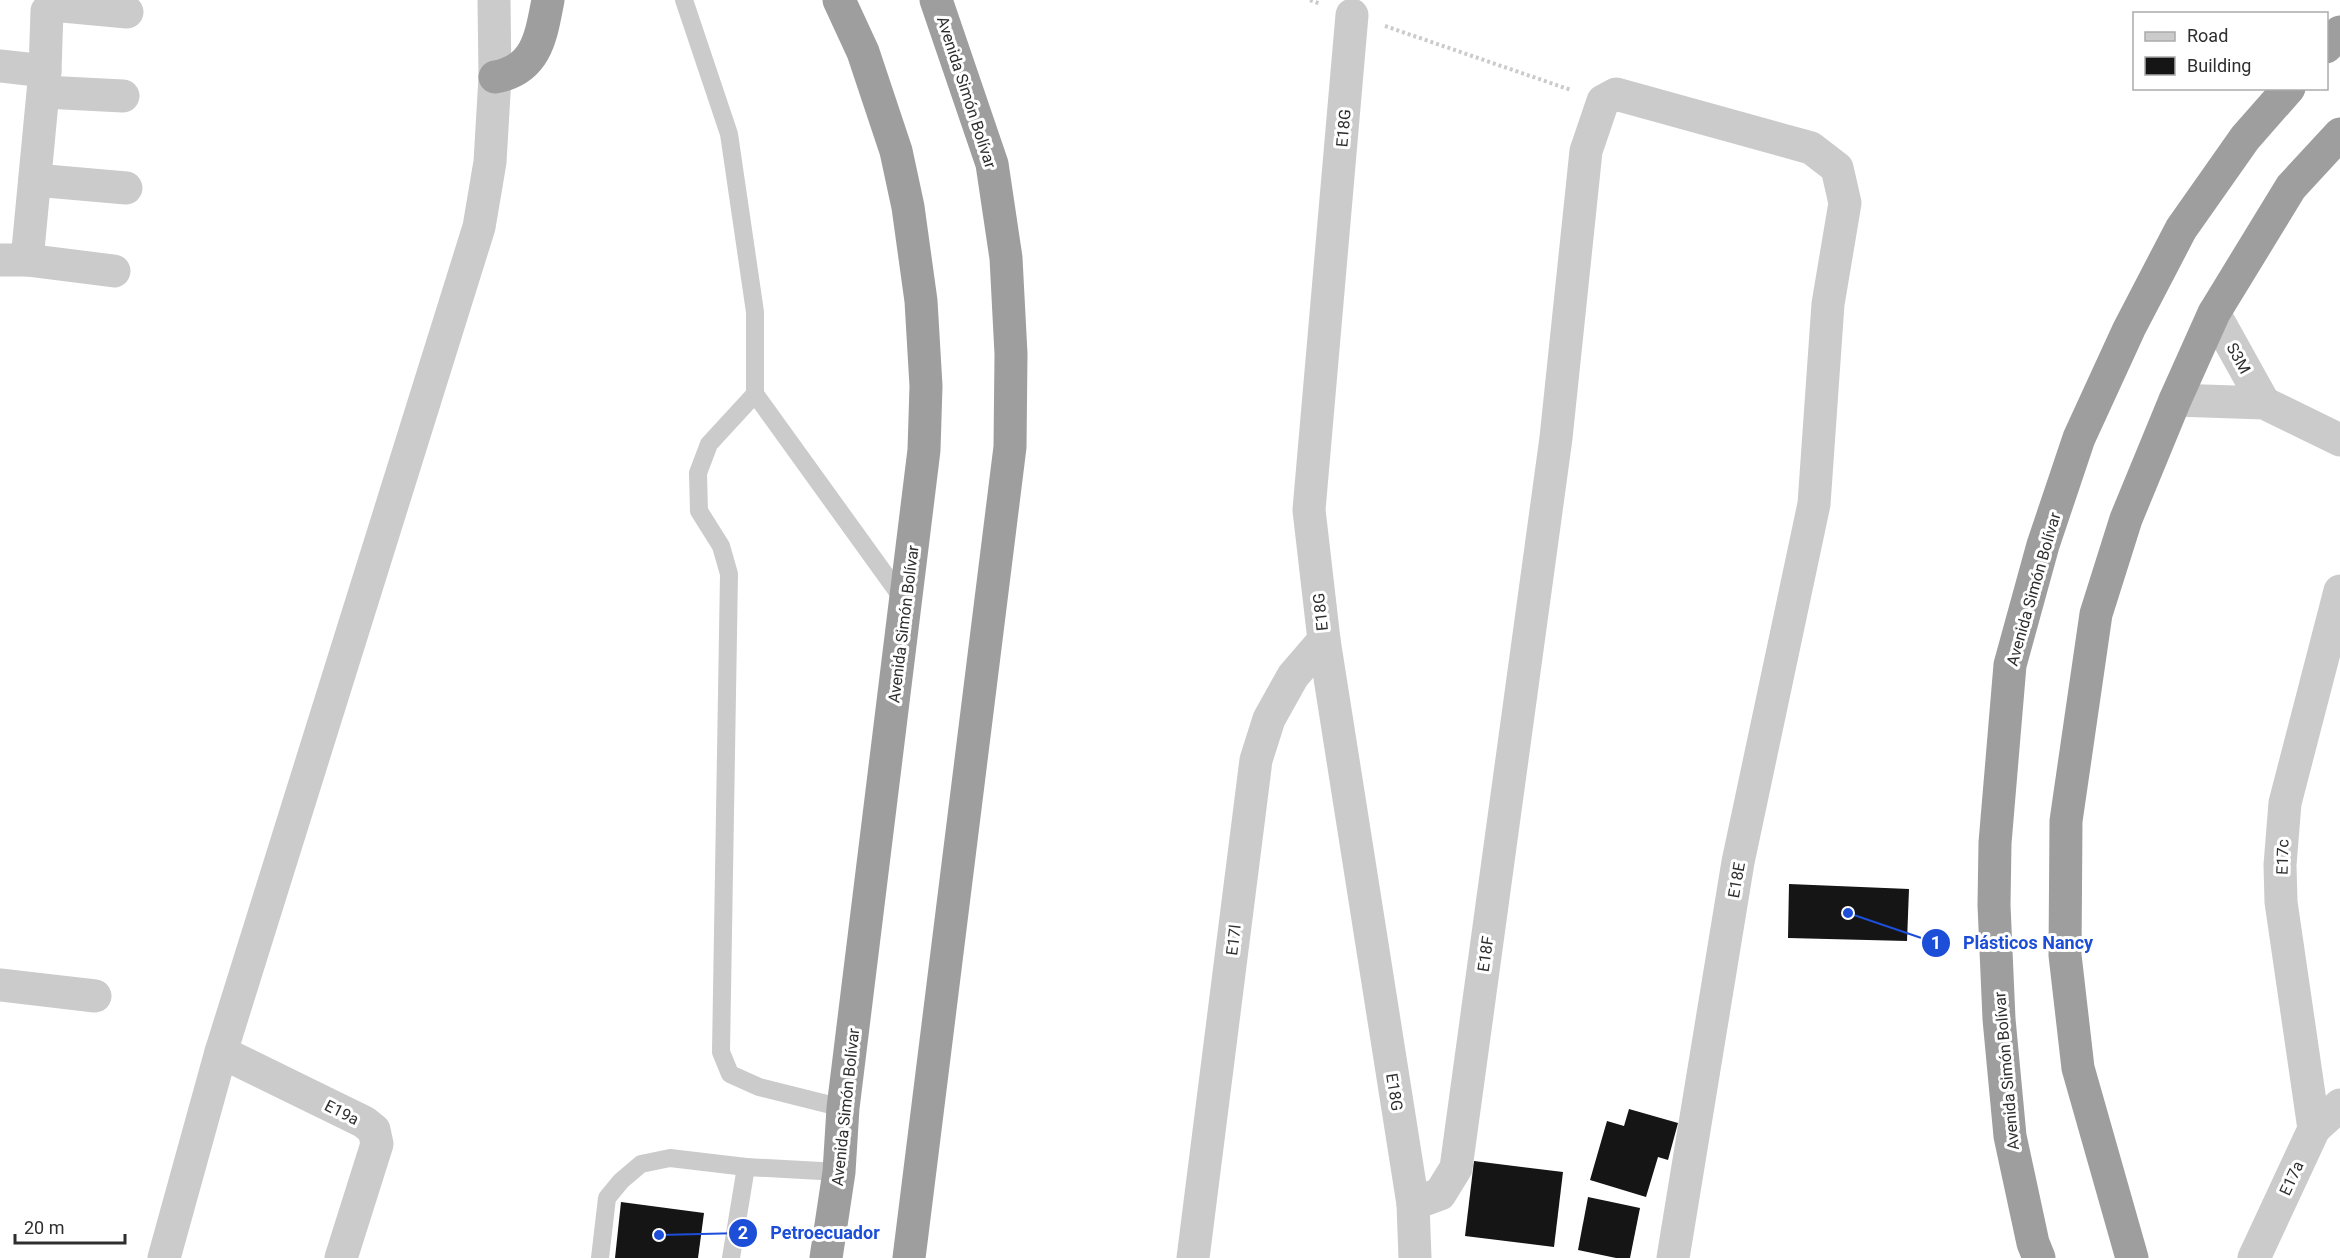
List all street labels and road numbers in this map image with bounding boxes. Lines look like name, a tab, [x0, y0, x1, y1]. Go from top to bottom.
street label: Avenida Simón Bolívar	[933, 14, 1000, 171]
street label: E18G	[1332, 108, 1355, 148]
street label: S3M	[2222, 339, 2255, 377]
street label: Avenida Simón Bolívar	[2002, 510, 2065, 668]
street label: Avenida Simón Bolívar	[884, 544, 923, 704]
street label: E18G	[1309, 592, 1332, 632]
street label: E17c	[2272, 839, 2293, 875]
street label: E18E	[1724, 861, 1749, 900]
street label: E17l	[1222, 924, 1245, 957]
street label: E18F	[1474, 935, 1497, 973]
street label: Avenida Simón Bolívar	[1990, 991, 2023, 1151]
street label: Avenida Simón Bolívar	[828, 1027, 863, 1187]
street label: E18G	[1382, 1072, 1407, 1112]
street label: E19a	[322, 1096, 362, 1129]
street label: E17a	[2275, 1158, 2308, 1198]

